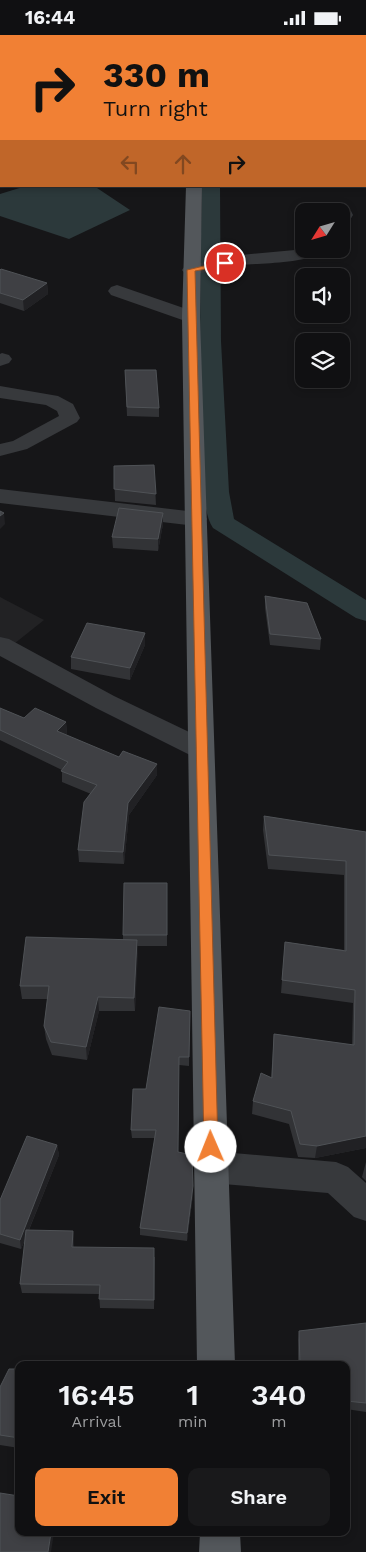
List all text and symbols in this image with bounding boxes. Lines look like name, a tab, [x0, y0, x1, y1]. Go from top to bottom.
text: 16:44	[25, 6, 75, 29]
text: 330 m	[103, 54, 210, 96]
icon: right	[20, 55, 85, 120]
text: Turn right	[103, 96, 208, 121]
icon: left	[116, 150, 144, 178]
icon: ahead	[169, 150, 197, 178]
icon: right	[222, 150, 250, 178]
north arrow	[295, 203, 350, 257]
map controls	[295, 203, 350, 388]
pin	[204, 242, 246, 284]
icon: arrive	[211, 249, 239, 277]
button: sound	[295, 268, 350, 323]
button: layers	[295, 333, 350, 388]
position arrow	[184, 1120, 236, 1172]
text: 16:45	[58, 1377, 135, 1412]
text: 1	[187, 1377, 199, 1412]
text: 340	[251, 1377, 307, 1412]
text: Arrival	[72, 1412, 122, 1431]
text: min	[178, 1412, 208, 1431]
text: m	[271, 1412, 286, 1431]
button: Exit	[35, 1468, 178, 1526]
button: Share	[188, 1468, 330, 1526]

